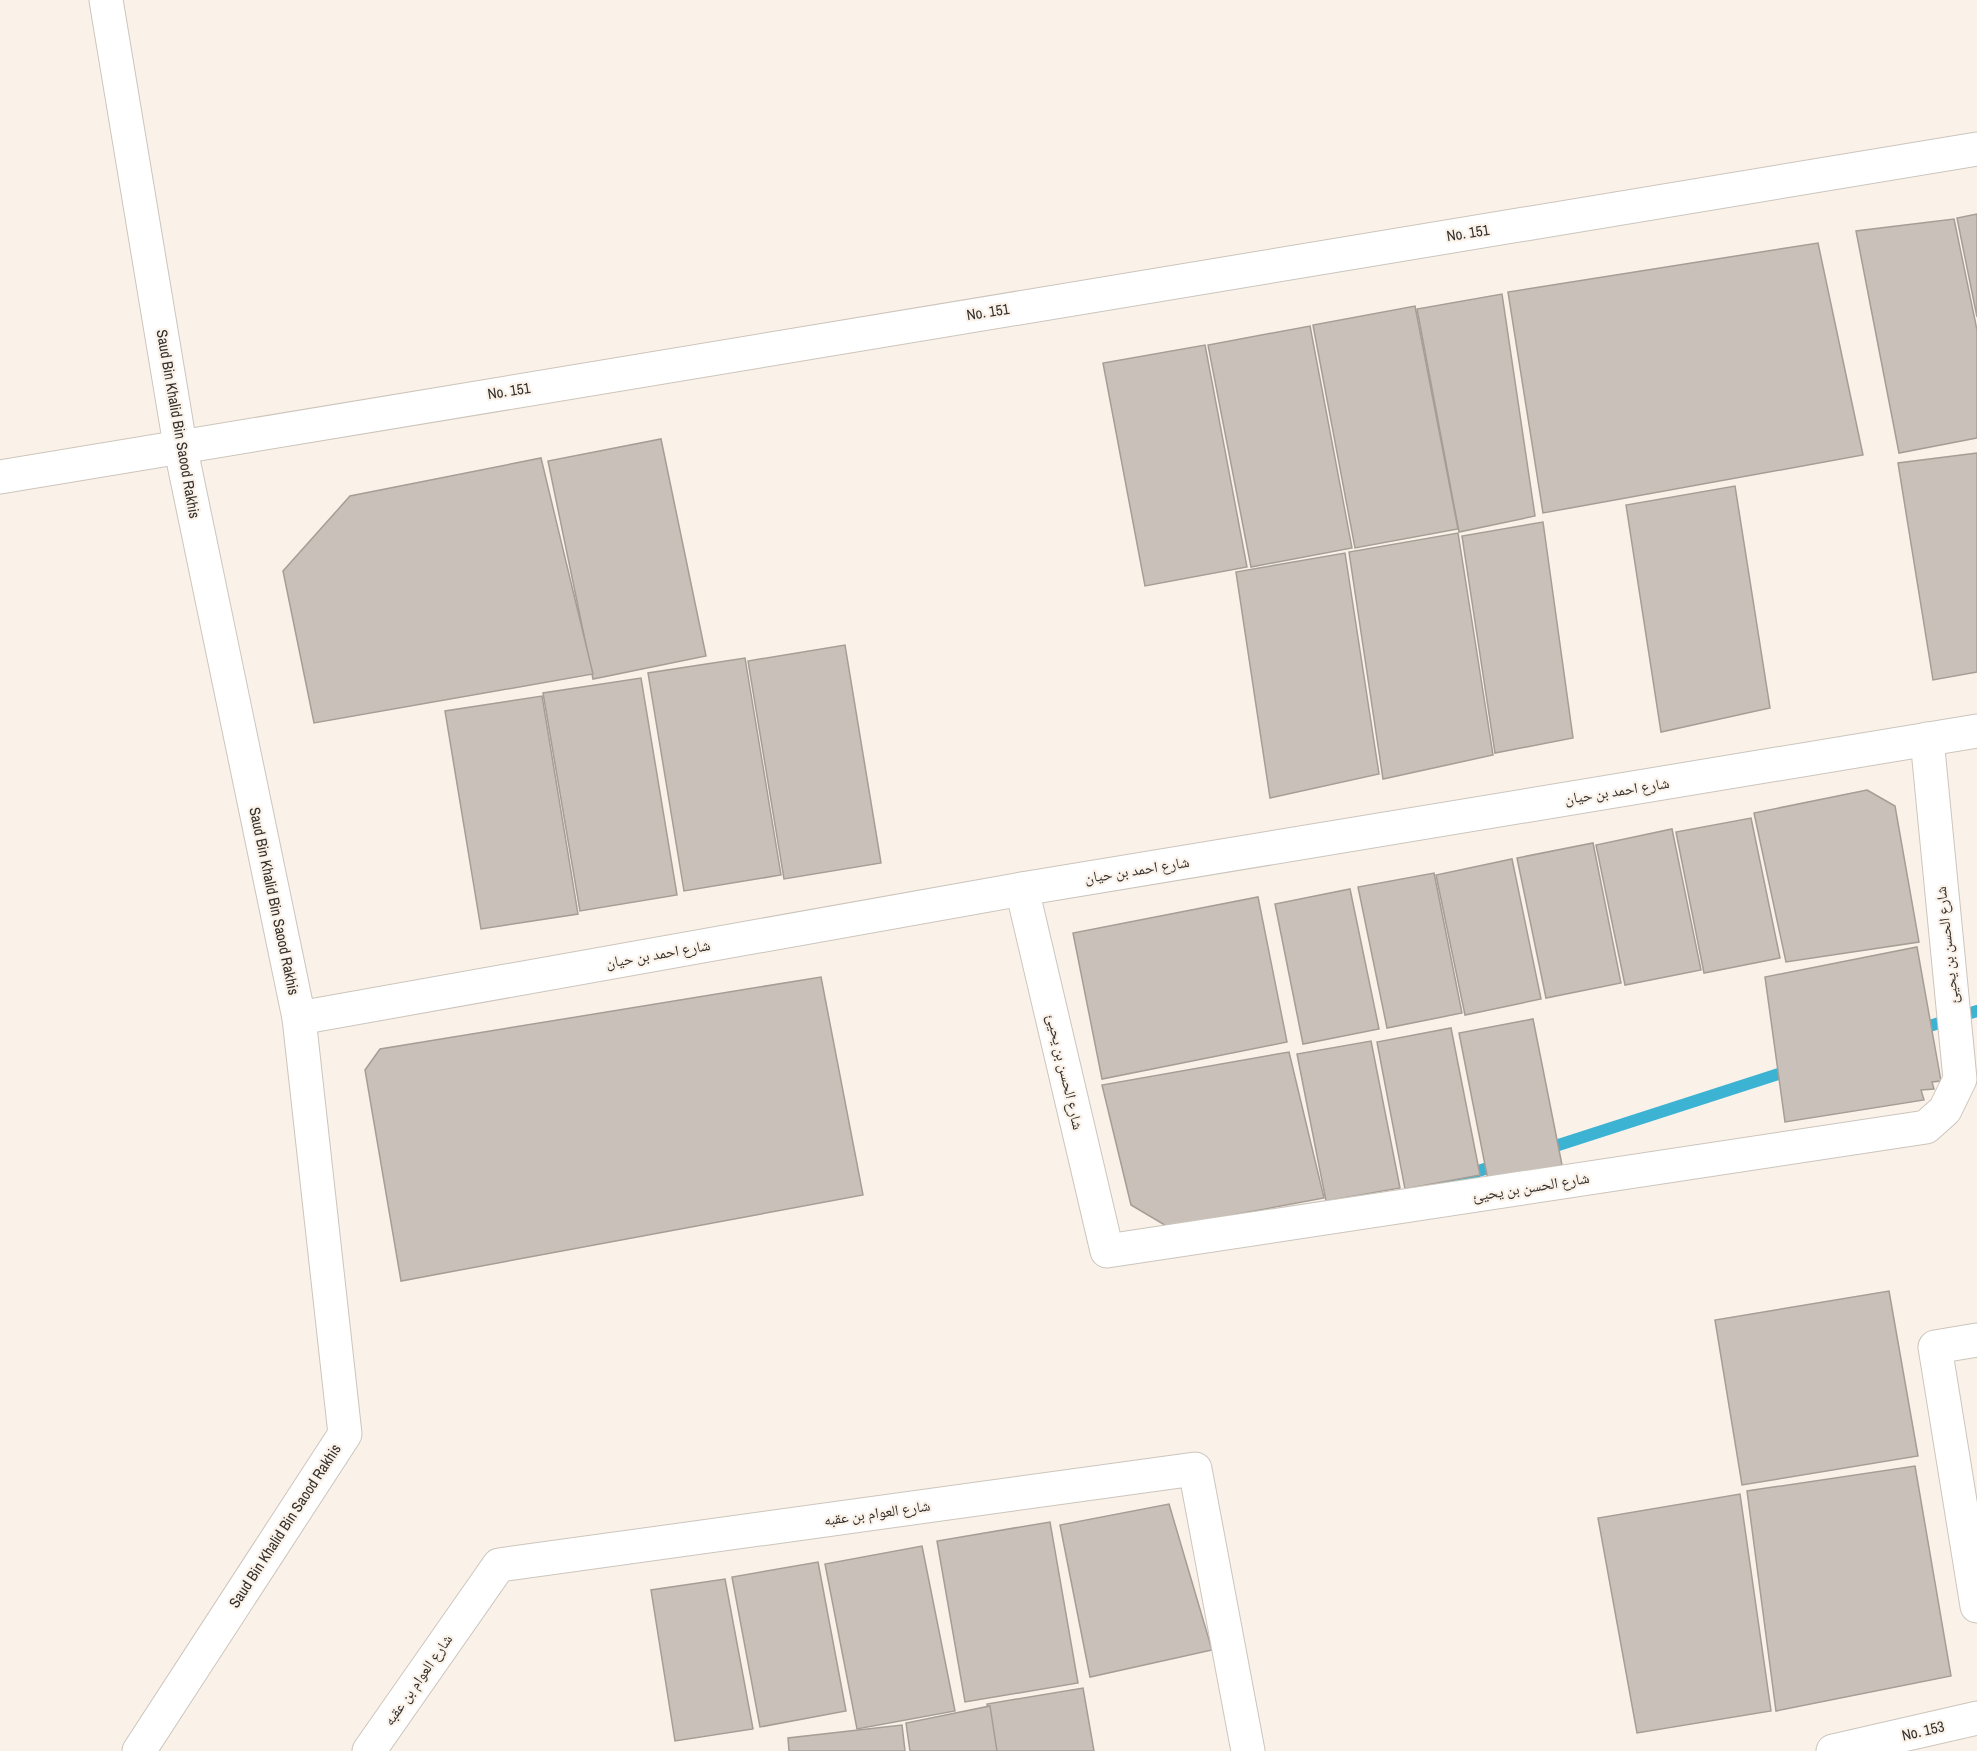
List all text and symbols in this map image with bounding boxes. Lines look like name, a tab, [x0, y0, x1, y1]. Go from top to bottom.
street label: No. 151	[1445, 219, 1491, 246]
street label: No. 151	[965, 298, 1011, 325]
street label: Saud Bin Khalid Bin Saood Rakhis	[152, 328, 205, 520]
street label: No. 151	[486, 377, 532, 404]
street label: شارع احمد بن حيان	[1563, 772, 1671, 809]
street label: Saud Bin Khalid Bin Saood Rakhis	[244, 805, 305, 997]
street label: شارع احمد بن حيان	[1083, 851, 1191, 888]
street label: شارع الحسن بن يحيئ	[1930, 885, 1963, 1005]
street label: شارع احمد بن حيان	[604, 934, 712, 973]
street label: شارع الحسن بن يحيئ	[1042, 1012, 1089, 1132]
street label: شارع الحسن بن يحيئ	[1471, 1167, 1591, 1206]
street label: Saud Bin Khalid Bin Saood Rakhis	[224, 1440, 346, 1612]
street label: شارع العوام بن عقبه	[822, 1495, 932, 1530]
street label: شارع العوام بن عقبه	[378, 1630, 457, 1730]
street label: No. 153	[1900, 1715, 1946, 1746]

